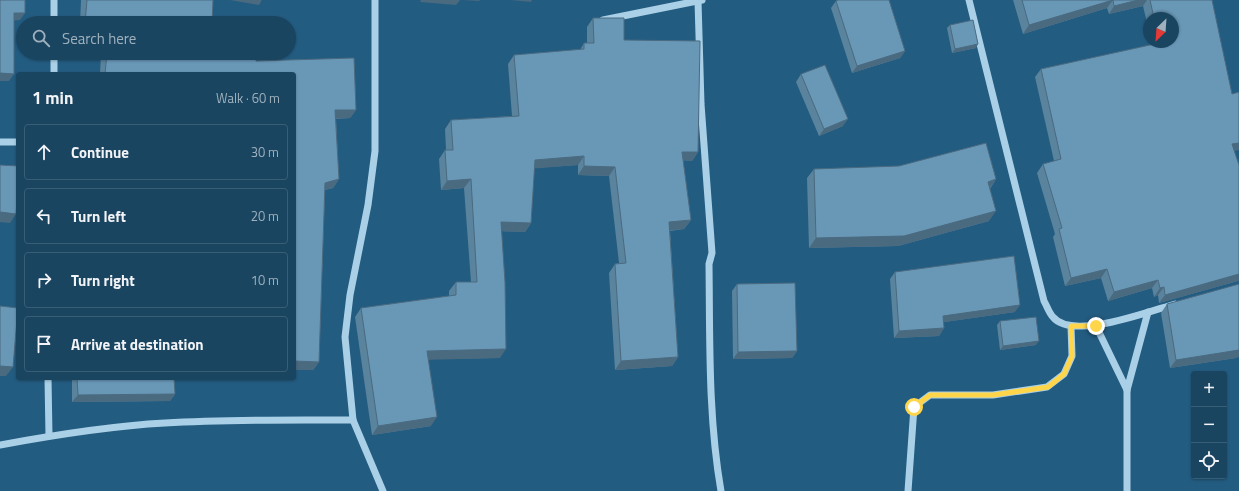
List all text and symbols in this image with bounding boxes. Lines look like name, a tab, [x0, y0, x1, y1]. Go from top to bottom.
north arrow	[1143, 12, 1179, 48]
search box	[16, 16, 296, 60]
icon: search	[30, 27, 52, 49]
text: Search here	[62, 27, 136, 50]
text: 1 min	[32, 85, 73, 111]
text: Walk · 60 m	[216, 88, 280, 108]
icon: ahead	[33, 141, 55, 163]
text: Continue	[71, 141, 129, 164]
text: 30 m	[251, 142, 279, 162]
icon: left	[33, 205, 55, 227]
text: Turn left	[71, 205, 126, 228]
text: 20 m	[251, 206, 279, 226]
icon: right	[33, 269, 55, 291]
text: Turn right	[71, 269, 135, 292]
text: 10 m	[251, 270, 279, 290]
route end	[1087, 317, 1105, 335]
icon: arrive	[33, 333, 55, 355]
text: Arrive at destination	[71, 333, 204, 356]
map controls	[1191, 371, 1227, 479]
button: +	[1191, 371, 1227, 407]
route start	[905, 398, 923, 416]
button: −	[1191, 407, 1227, 443]
button: locate	[1191, 443, 1227, 479]

